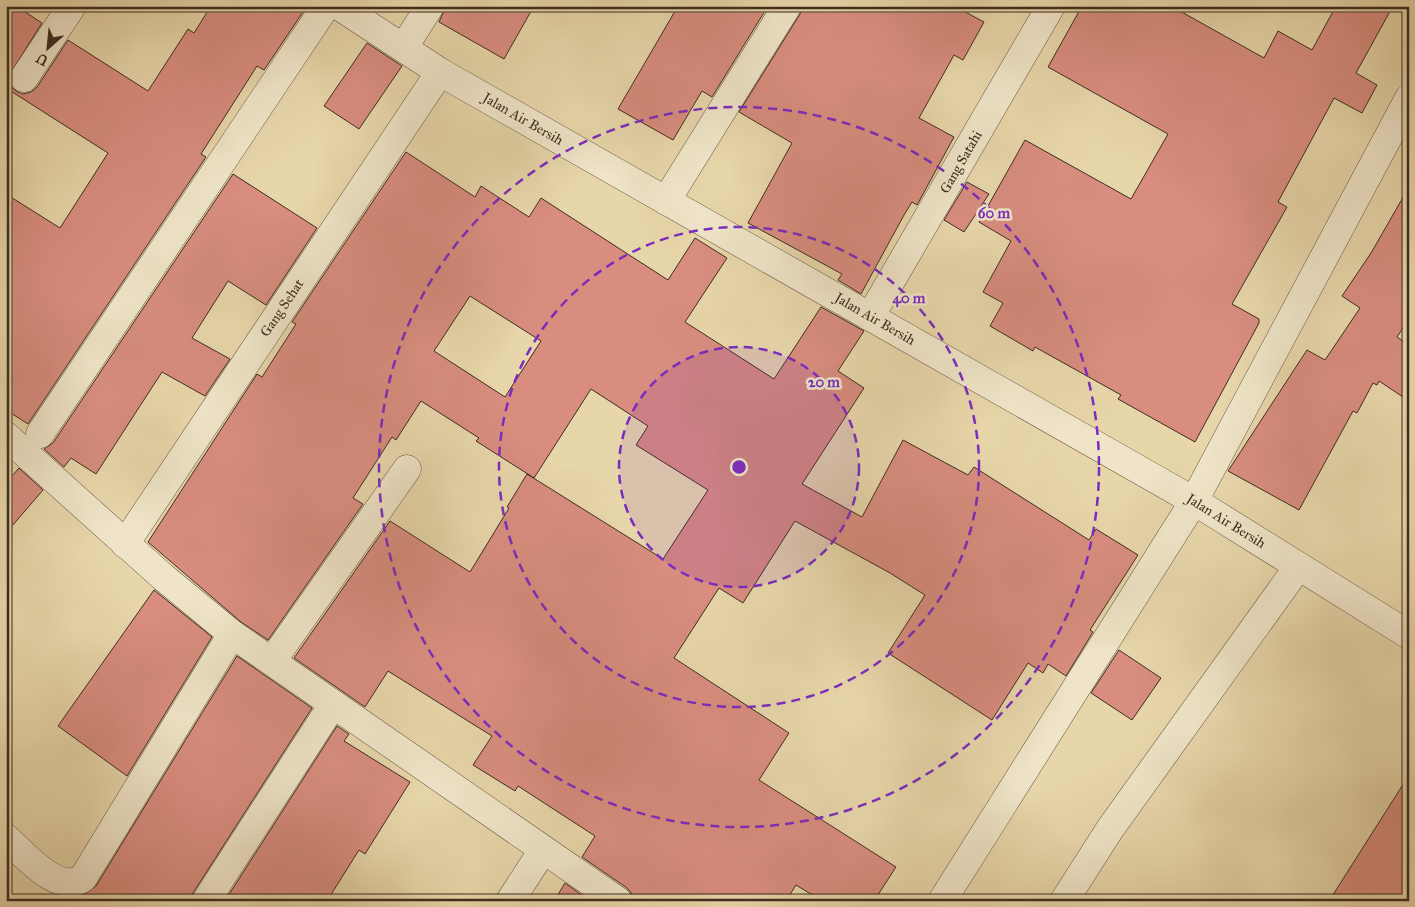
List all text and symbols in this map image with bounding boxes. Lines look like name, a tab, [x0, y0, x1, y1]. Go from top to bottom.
north arrow	[22, 22, 72, 72]
text: U	[33, 49, 51, 69]
street label: Jalan Air Bersih	[477, 88, 566, 150]
street label: Gang Satahi	[936, 127, 986, 196]
text: 60 m	[978, 204, 1011, 222]
street label: Gang Sehat	[257, 276, 307, 340]
street label: Jalan Air Bersih	[829, 288, 918, 350]
text: 40 m	[893, 289, 926, 308]
text: 20 m	[808, 373, 840, 391]
centre of rings	[730, 458, 748, 476]
street label: Jalan Air Bersih	[1181, 489, 1269, 553]

